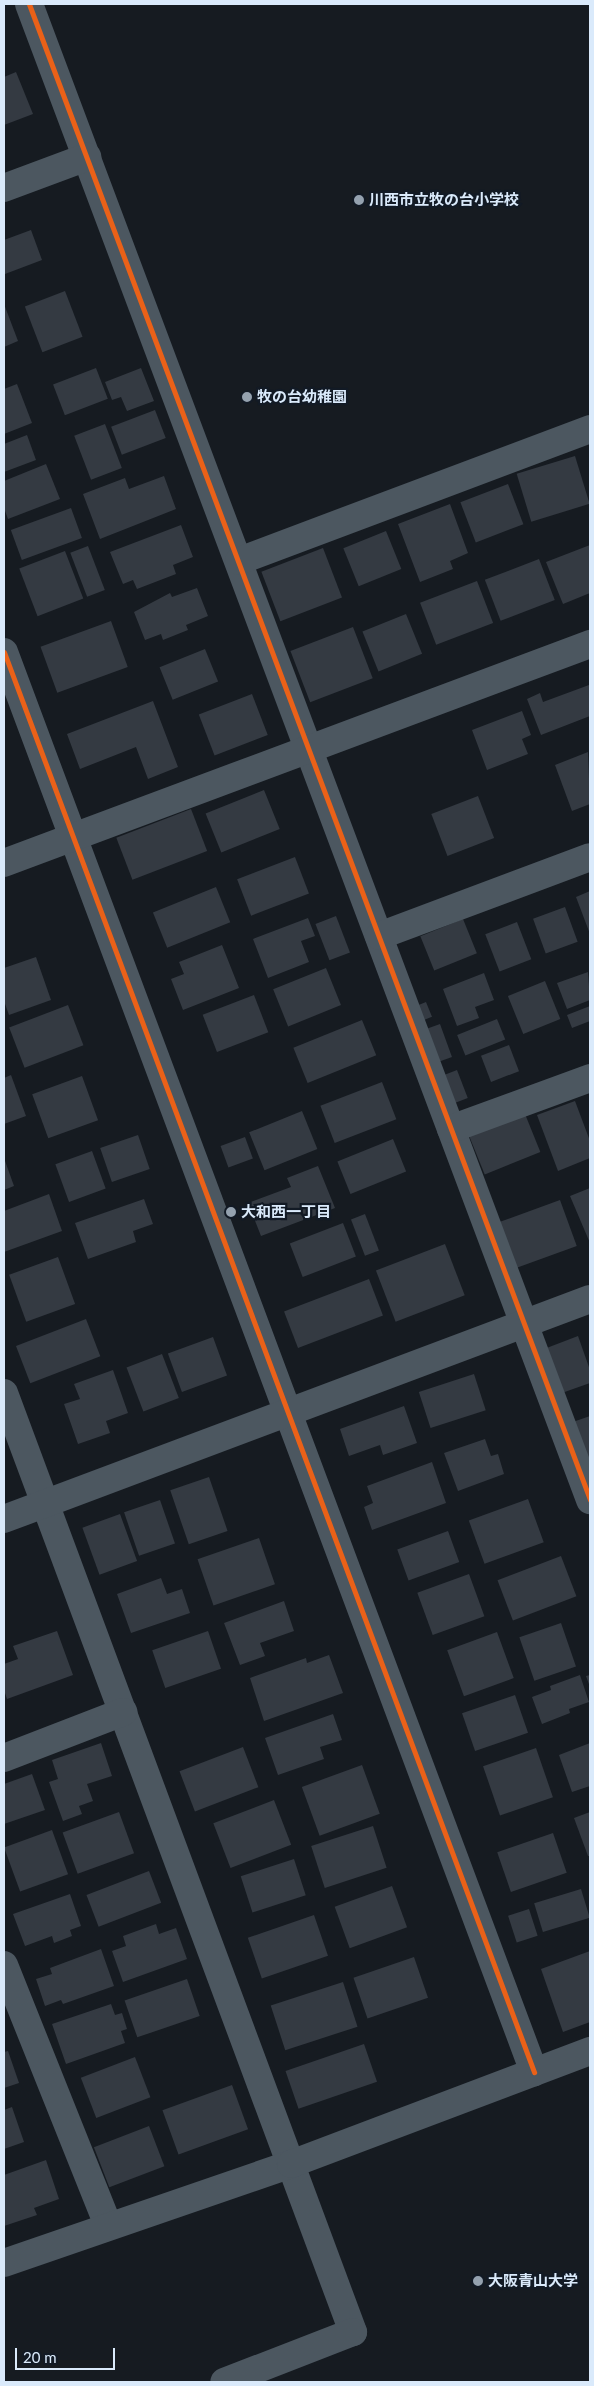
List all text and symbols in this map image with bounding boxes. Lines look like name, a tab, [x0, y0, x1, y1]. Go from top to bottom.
place label: 川西市立牧の台小学校	[369, 191, 519, 209]
marker: 川西市立牧の台小学校	[353, 194, 365, 206]
place label: 牧の台幼稚園	[257, 388, 347, 406]
marker: 牧の台幼稚園	[241, 391, 253, 403]
place label: 大和西一丁目	[241, 1203, 331, 1221]
marker: 大和西一丁目	[225, 1206, 237, 1218]
place label: 大阪青山大学	[488, 2272, 578, 2290]
marker: 大阪青山大学	[472, 2275, 484, 2287]
scale bar	[18, 2338, 118, 2370]
text: 20 m	[23, 2348, 57, 2366]

